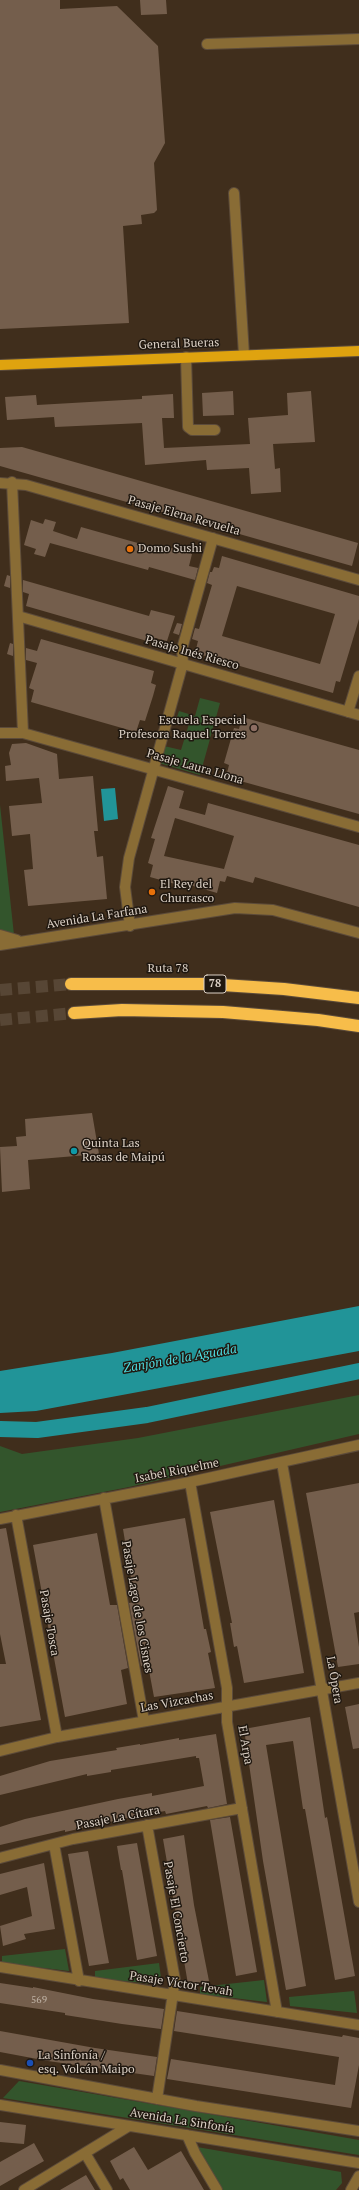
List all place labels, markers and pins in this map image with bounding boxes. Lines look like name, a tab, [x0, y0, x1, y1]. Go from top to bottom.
place label: Domo Sushi	[138, 542, 202, 556]
marker: Domo Sushi	[125, 544, 135, 554]
place label: Escuela Especial Profesora Raquel Torres	[119, 714, 246, 742]
marker: Escuela Especial Profesora Raquel Torres	[249, 723, 259, 733]
place label: El Rey del Churrasco	[160, 878, 214, 906]
marker: El Rey del Churrasco	[147, 887, 157, 897]
place label: Quinta Las Rosas de Maipú	[82, 1137, 165, 1165]
marker: Quinta Las Rosas de Maipú	[69, 1146, 79, 1156]
place label: La Sinfonía / esq. Volcán Maipo	[38, 2049, 135, 2077]
marker: La Sinfonía / esq. Volcán Maipo	[25, 2058, 35, 2068]

